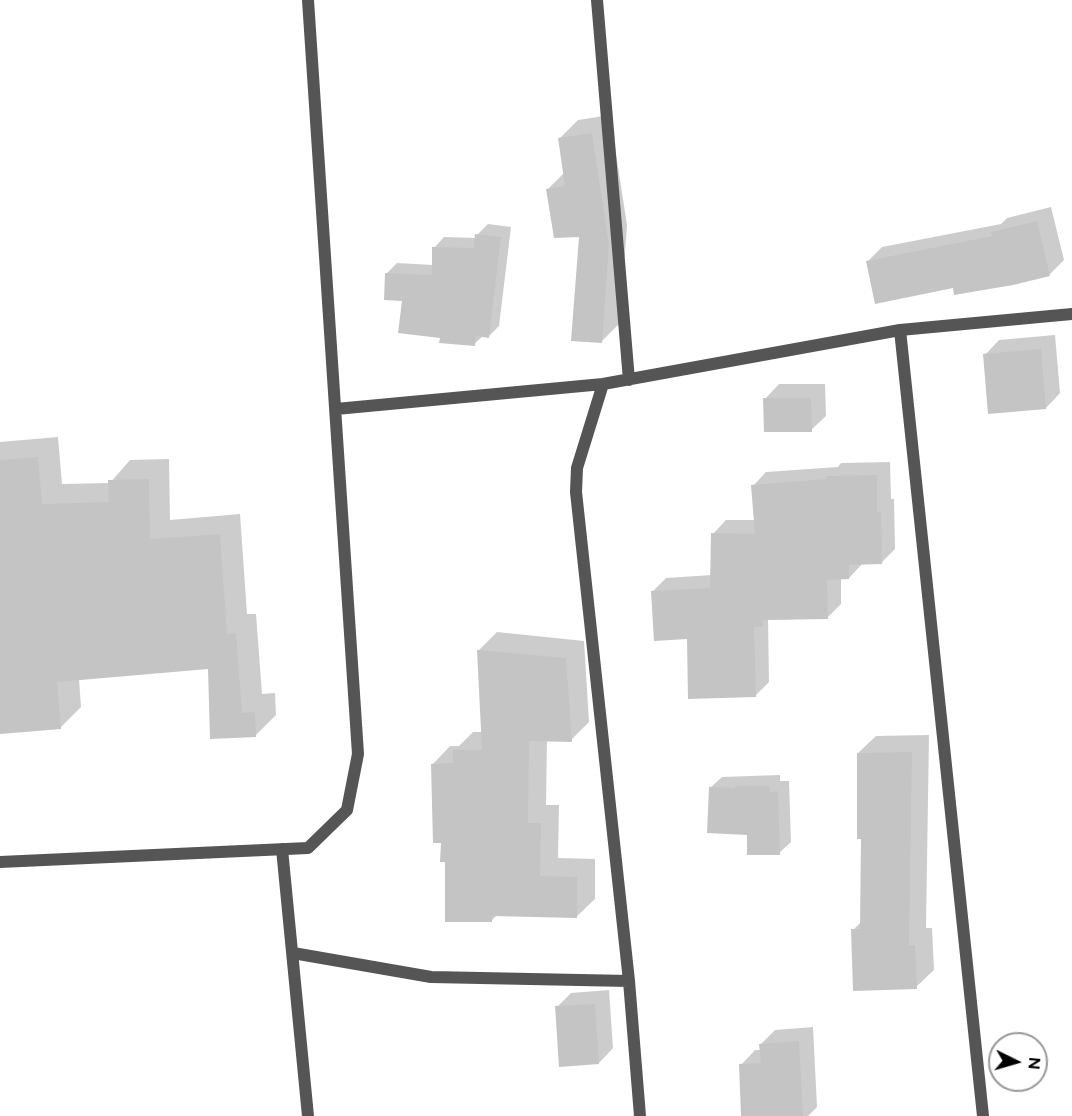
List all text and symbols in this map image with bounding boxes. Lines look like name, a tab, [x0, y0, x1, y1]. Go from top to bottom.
north arrow	[988, 1032, 1048, 1092]
text: N	[1024, 1056, 1044, 1070]

